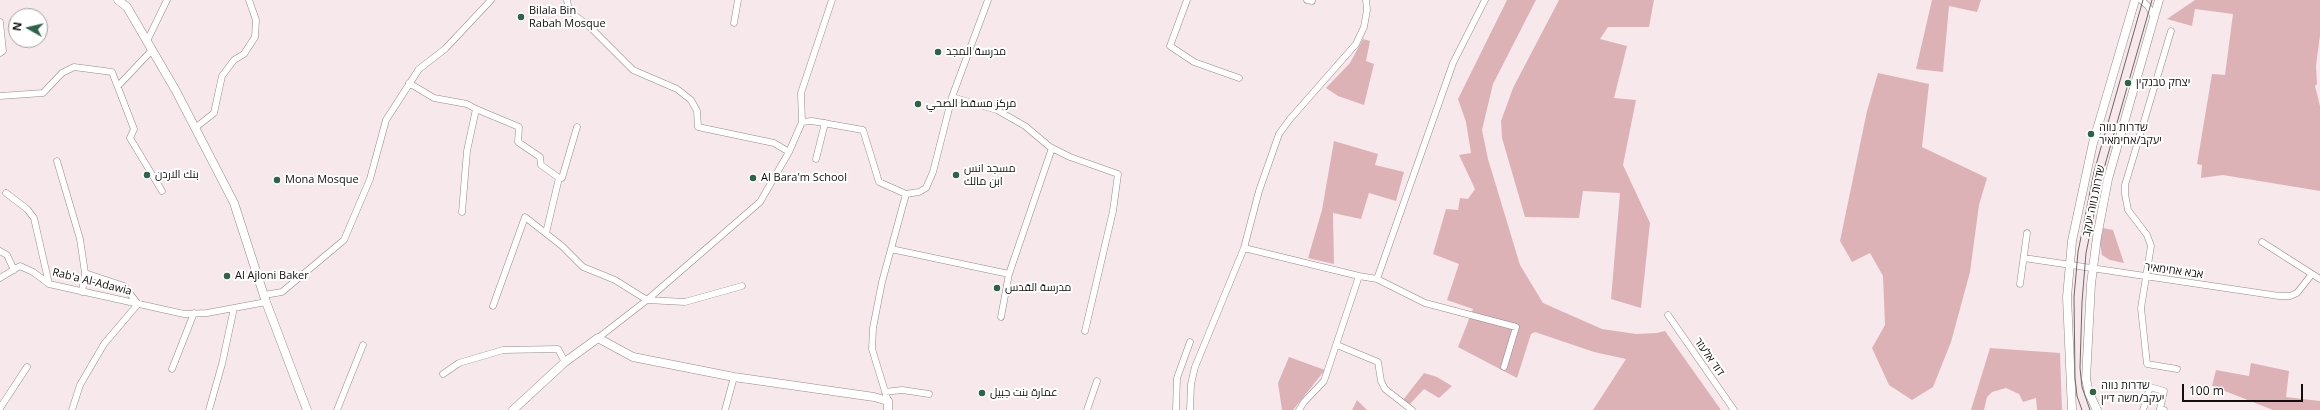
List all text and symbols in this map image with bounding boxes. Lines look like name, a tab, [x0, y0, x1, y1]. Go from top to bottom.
place label: Bilala Bin Rabah Mosque	[529, 4, 606, 30]
north arrow	[8, 8, 48, 48]
marker: Bilala Bin Rabah Mosque	[516, 12, 526, 22]
text: N	[9, 21, 25, 32]
place label: مدرسة المجد	[946, 45, 1006, 59]
marker: مدرسة المجد	[933, 47, 943, 57]
place label: יצחק טבנקין	[2136, 76, 2190, 90]
marker: יצחק טבנקין	[2123, 78, 2133, 88]
place label: مركز مسقط الصحي	[926, 97, 1016, 111]
marker: مركز مسقط الصحي	[913, 99, 923, 109]
place label: שדרות נווה יעקב/אחימאיר	[2099, 121, 2162, 147]
marker: שדרות נווה יעקב/אחימאיר	[2086, 129, 2096, 139]
place label: مسجد انس ابن مالك	[964, 162, 1016, 188]
street label: שדרות נווה יעקב	[2080, 164, 2108, 238]
place label: بنك الاردن	[155, 168, 199, 182]
marker: بنك الاردن	[142, 170, 152, 180]
marker: مسجد انس ابن مالك	[951, 170, 961, 180]
place label: Al Bara'm School	[761, 171, 847, 185]
place label: Mona Mosque	[285, 173, 359, 187]
marker: Al Bara'm School	[748, 173, 758, 183]
marker: Mona Mosque	[272, 175, 282, 185]
street label: אבא אחימאיר	[2144, 260, 2204, 282]
street label: Rab'a Al-Adawia	[51, 266, 133, 298]
place label: Al Ajloni Baker	[235, 269, 309, 283]
marker: Al Ajloni Baker	[222, 271, 232, 281]
place label: مدرسة القدس	[1005, 281, 1071, 295]
marker: مدرسة القدس	[992, 283, 1002, 293]
street label: דוד אלעזר	[1691, 335, 1727, 379]
scale bar	[2184, 376, 2305, 402]
place label: שדרות נווה יעקב/משה דיין	[2101, 379, 2164, 405]
text: 100 m	[2189, 382, 2224, 399]
place label: عمارة بنت جبيل	[990, 386, 1058, 400]
marker: שדרות נווה יעקב/משה דיין	[2088, 387, 2098, 397]
marker: عمارة بنت جبيل	[977, 388, 987, 398]

